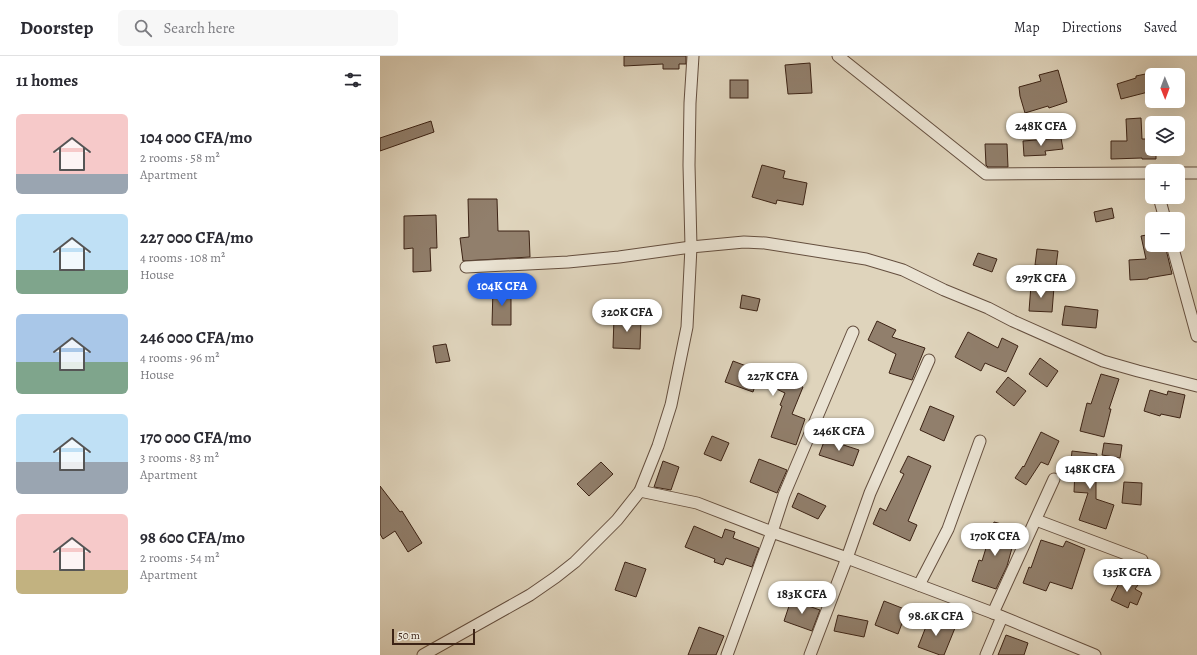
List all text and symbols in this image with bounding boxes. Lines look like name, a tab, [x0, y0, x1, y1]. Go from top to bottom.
search box	[118, 10, 398, 46]
text: Doorstep	[20, 15, 94, 41]
icon: search	[132, 17, 154, 39]
text: Search here	[164, 18, 235, 38]
text: Map	[1014, 18, 1040, 37]
text: Directions	[1062, 18, 1122, 37]
text: Saved	[1144, 18, 1177, 37]
north arrow	[1145, 68, 1185, 108]
map controls	[1145, 68, 1185, 252]
text: 11 homes	[16, 69, 78, 92]
icon: filters	[342, 69, 364, 91]
pin: 248K CFA	[1000, 113, 1082, 147]
button: layers	[1145, 116, 1185, 156]
text: 248K CFA	[1015, 117, 1067, 134]
text: 104 000 CFA/mo	[140, 126, 252, 149]
icon: home	[48, 130, 96, 178]
text: 2 rooms · 58 m²	[140, 149, 220, 166]
button: +	[1145, 164, 1185, 204]
text: Apartment	[140, 166, 198, 183]
button: −	[1145, 212, 1185, 252]
text: 227 000 CFA/mo	[140, 226, 253, 249]
icon: home	[48, 230, 96, 278]
text: 4 rooms · 108 m²	[140, 249, 225, 266]
pin: 297K CFA	[1000, 265, 1082, 299]
text: House	[140, 266, 174, 283]
text: 297K CFA	[1015, 269, 1067, 286]
pin: 104K CFA	[461, 273, 543, 307]
text: 104K CFA	[477, 277, 527, 294]
pin: 320K CFA	[586, 299, 668, 333]
text: 320K CFA	[601, 303, 653, 320]
text: 246 000 CFA/mo	[140, 326, 254, 349]
icon: home	[48, 330, 96, 378]
text: 4 rooms · 96 m²	[140, 349, 220, 366]
pin: 227K CFA	[732, 363, 814, 397]
text: House	[140, 366, 174, 383]
text: 227K CFA	[747, 367, 799, 384]
pin: 246K CFA	[798, 418, 880, 452]
text: 246K CFA	[813, 422, 865, 439]
text: 170 000 CFA/mo	[140, 426, 252, 449]
icon: home	[48, 430, 96, 478]
text: 3 rooms · 83 m²	[140, 449, 219, 466]
pin: 148K CFA	[1049, 456, 1131, 490]
text: 148K CFA	[1065, 460, 1115, 477]
text: Apartment	[140, 466, 198, 483]
pin: 170K CFA	[954, 523, 1036, 557]
text: 98 600 CFA/mo	[140, 526, 245, 549]
text: 170K CFA	[970, 527, 1020, 544]
icon: home	[48, 530, 96, 578]
text: 2 rooms · 54 m²	[140, 549, 219, 566]
pin: 135K CFA	[1086, 559, 1168, 593]
text: 135K CFA	[1102, 563, 1152, 580]
text: Apartment	[140, 566, 198, 583]
pin: 183K CFA	[761, 581, 843, 615]
text: 183K CFA	[777, 585, 827, 602]
pin: 98.6K CFA	[890, 603, 982, 637]
text: 98.6K CFA	[908, 607, 964, 624]
scale bar	[392, 627, 475, 646]
text: 50 m	[398, 628, 420, 643]

